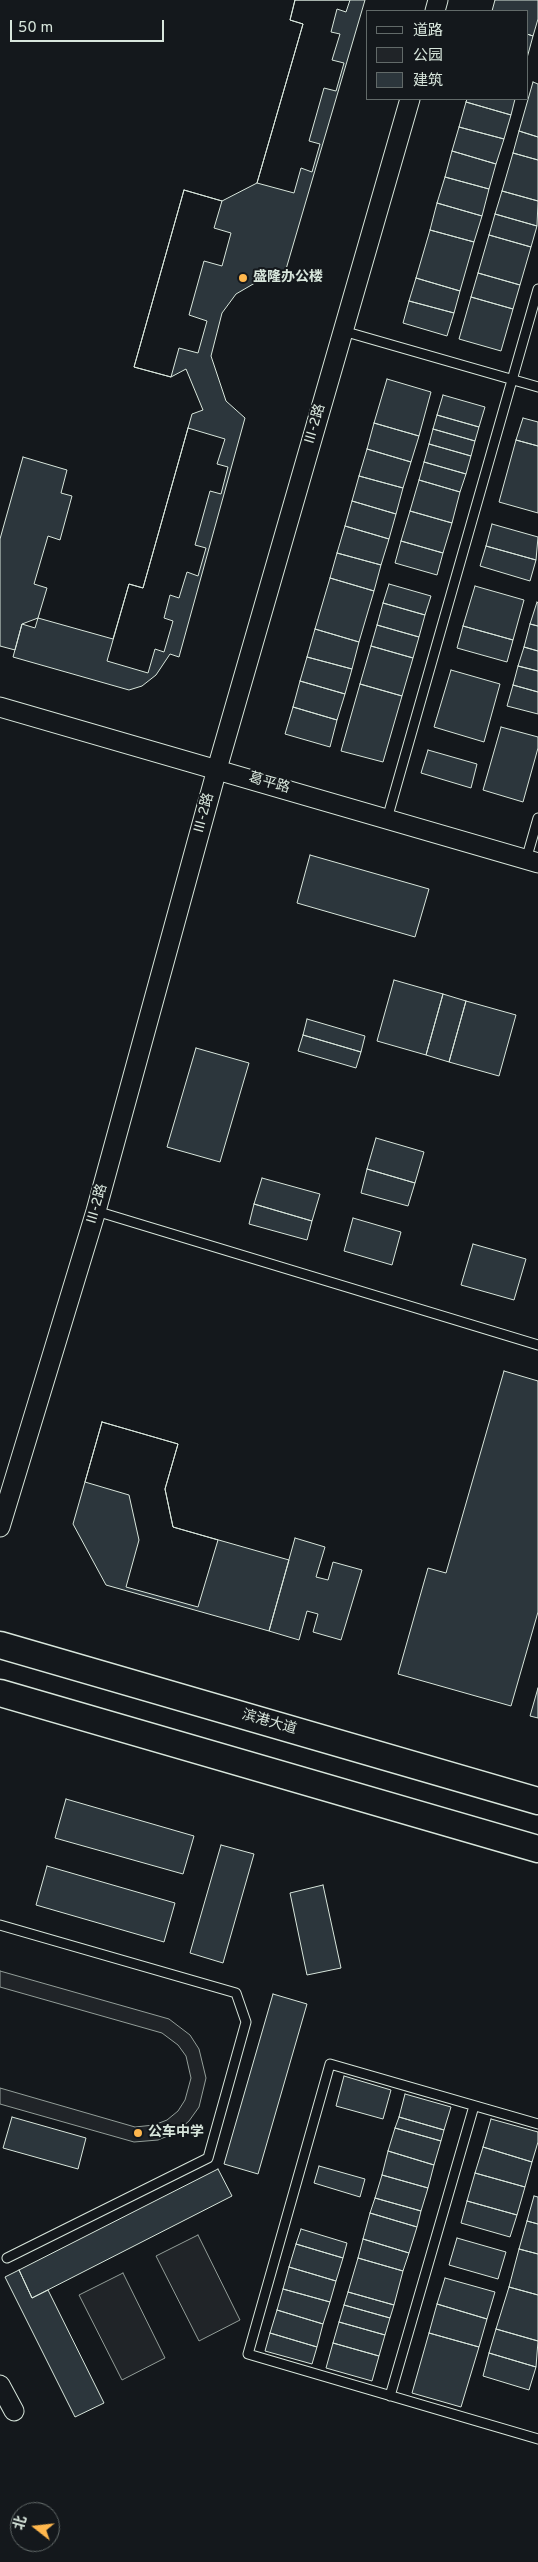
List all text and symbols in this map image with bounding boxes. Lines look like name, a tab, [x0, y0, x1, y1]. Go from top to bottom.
scale bar	[12, 10, 166, 42]
legend	[366, 10, 528, 100]
text: 50 m	[18, 19, 53, 38]
text: 道路	[413, 22, 443, 41]
text: 公园	[413, 47, 443, 66]
text: 建筑	[413, 72, 443, 91]
place label: 盛隆办公楼	[253, 270, 323, 286]
marker: 盛隆办公楼	[237, 272, 249, 284]
street label: III-2路	[302, 402, 330, 446]
street label: 葛平路	[246, 770, 292, 798]
street label: III-2路	[192, 791, 218, 835]
street label: III-2路	[84, 1182, 112, 1226]
street label: 滨港大道	[240, 1707, 298, 1739]
place label: 公车中学	[148, 2125, 204, 2141]
marker: 公车中学	[132, 2127, 144, 2139]
north arrow	[10, 2502, 60, 2552]
text: 北	[11, 2514, 31, 2532]

